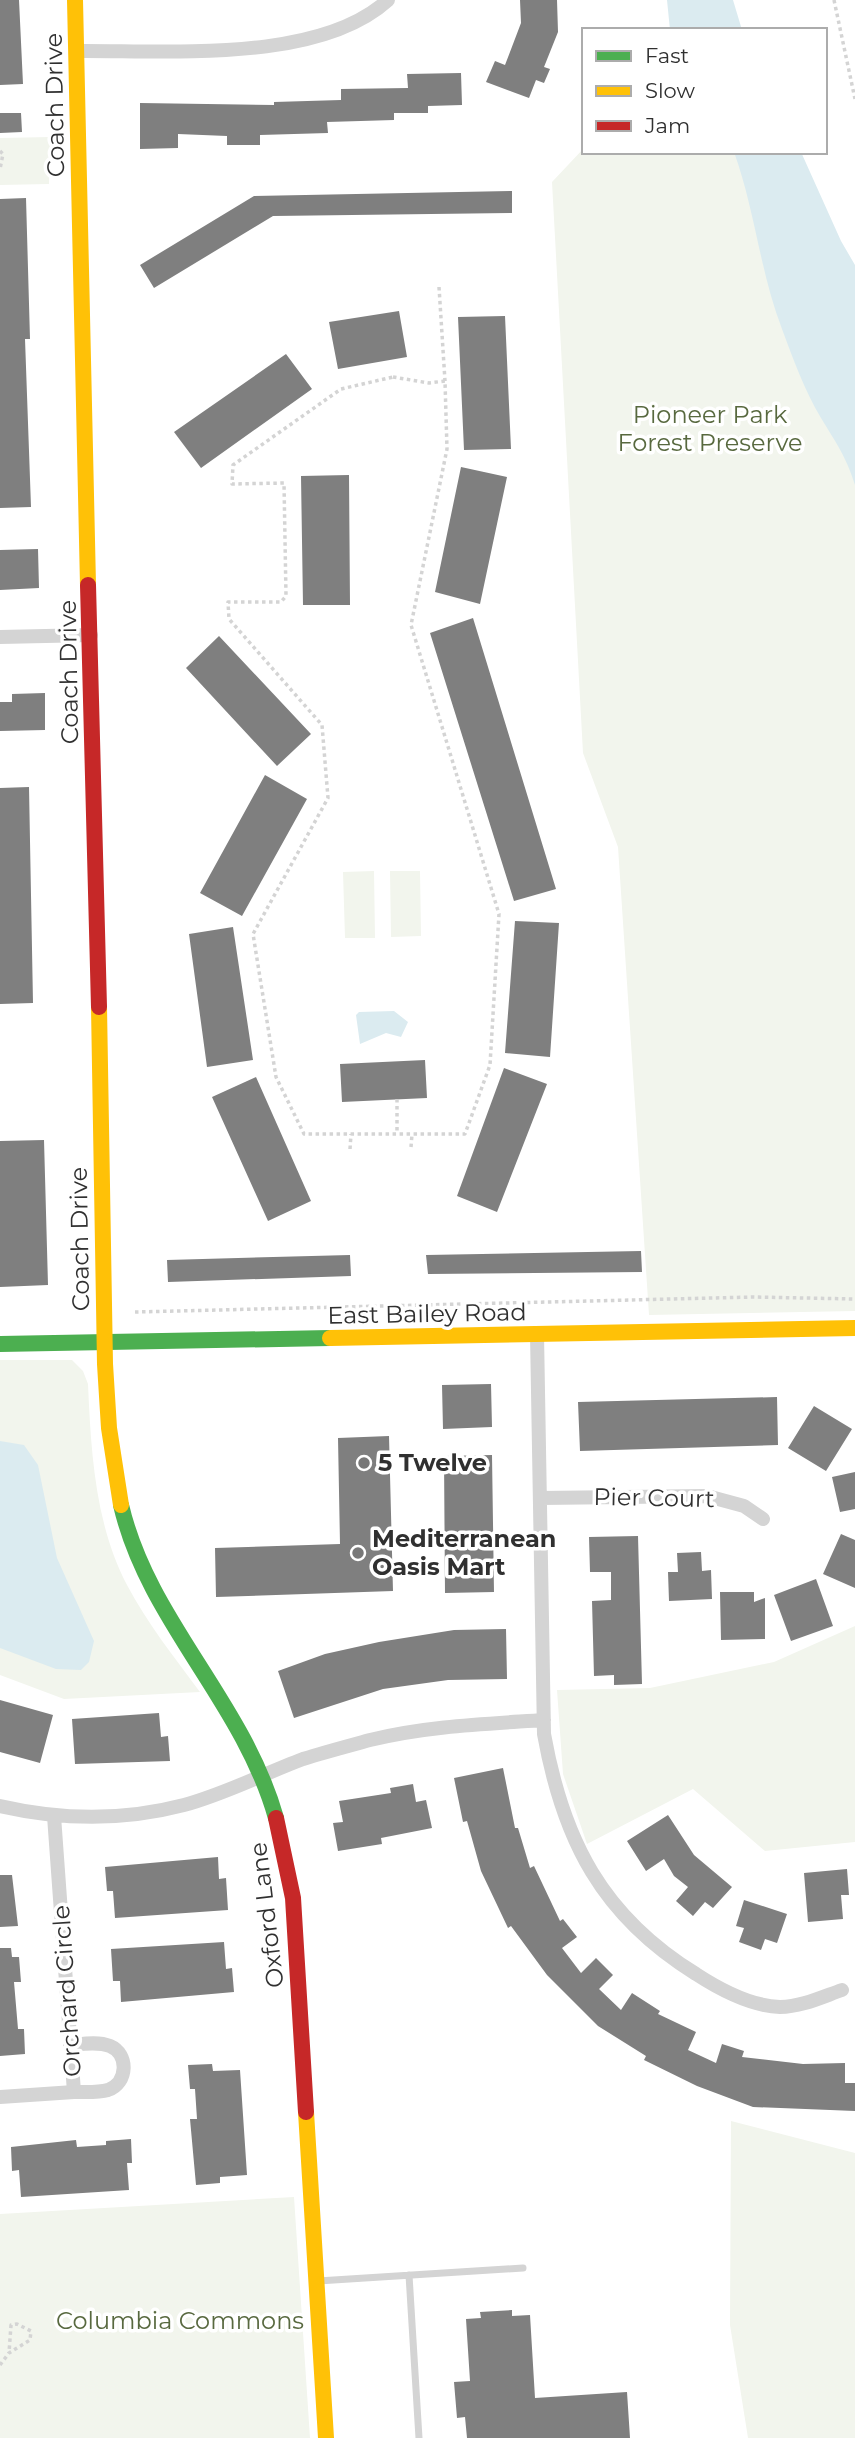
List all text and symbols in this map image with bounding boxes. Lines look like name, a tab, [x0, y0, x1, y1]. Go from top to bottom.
legend	[582, 28, 827, 154]
street label: Coach Drive	[39, 33, 70, 177]
text: Fast	[645, 43, 689, 68]
text: Slow	[645, 78, 695, 103]
text: Jam	[644, 113, 690, 138]
park label: Pioneer Park Forest Preserve	[617, 400, 803, 457]
street label: Coach Drive	[53, 600, 84, 744]
street label: Coach Drive	[64, 1167, 95, 1311]
street label: East Bailey Road	[327, 1297, 527, 1330]
place label: 5 Twelve	[378, 1448, 487, 1477]
marker: 5 Twelve	[356, 1455, 372, 1471]
street label: Pier Court	[593, 1482, 715, 1513]
place label: Mediterranean Oasis Mart	[372, 1524, 556, 1581]
marker: Mediterranean Oasis Mart	[350, 1545, 366, 1561]
street label: Oxford Lane	[243, 1841, 290, 1990]
street label: Orchard Circle	[46, 1904, 87, 2078]
park label: Columbia Commons	[56, 2306, 304, 2335]

